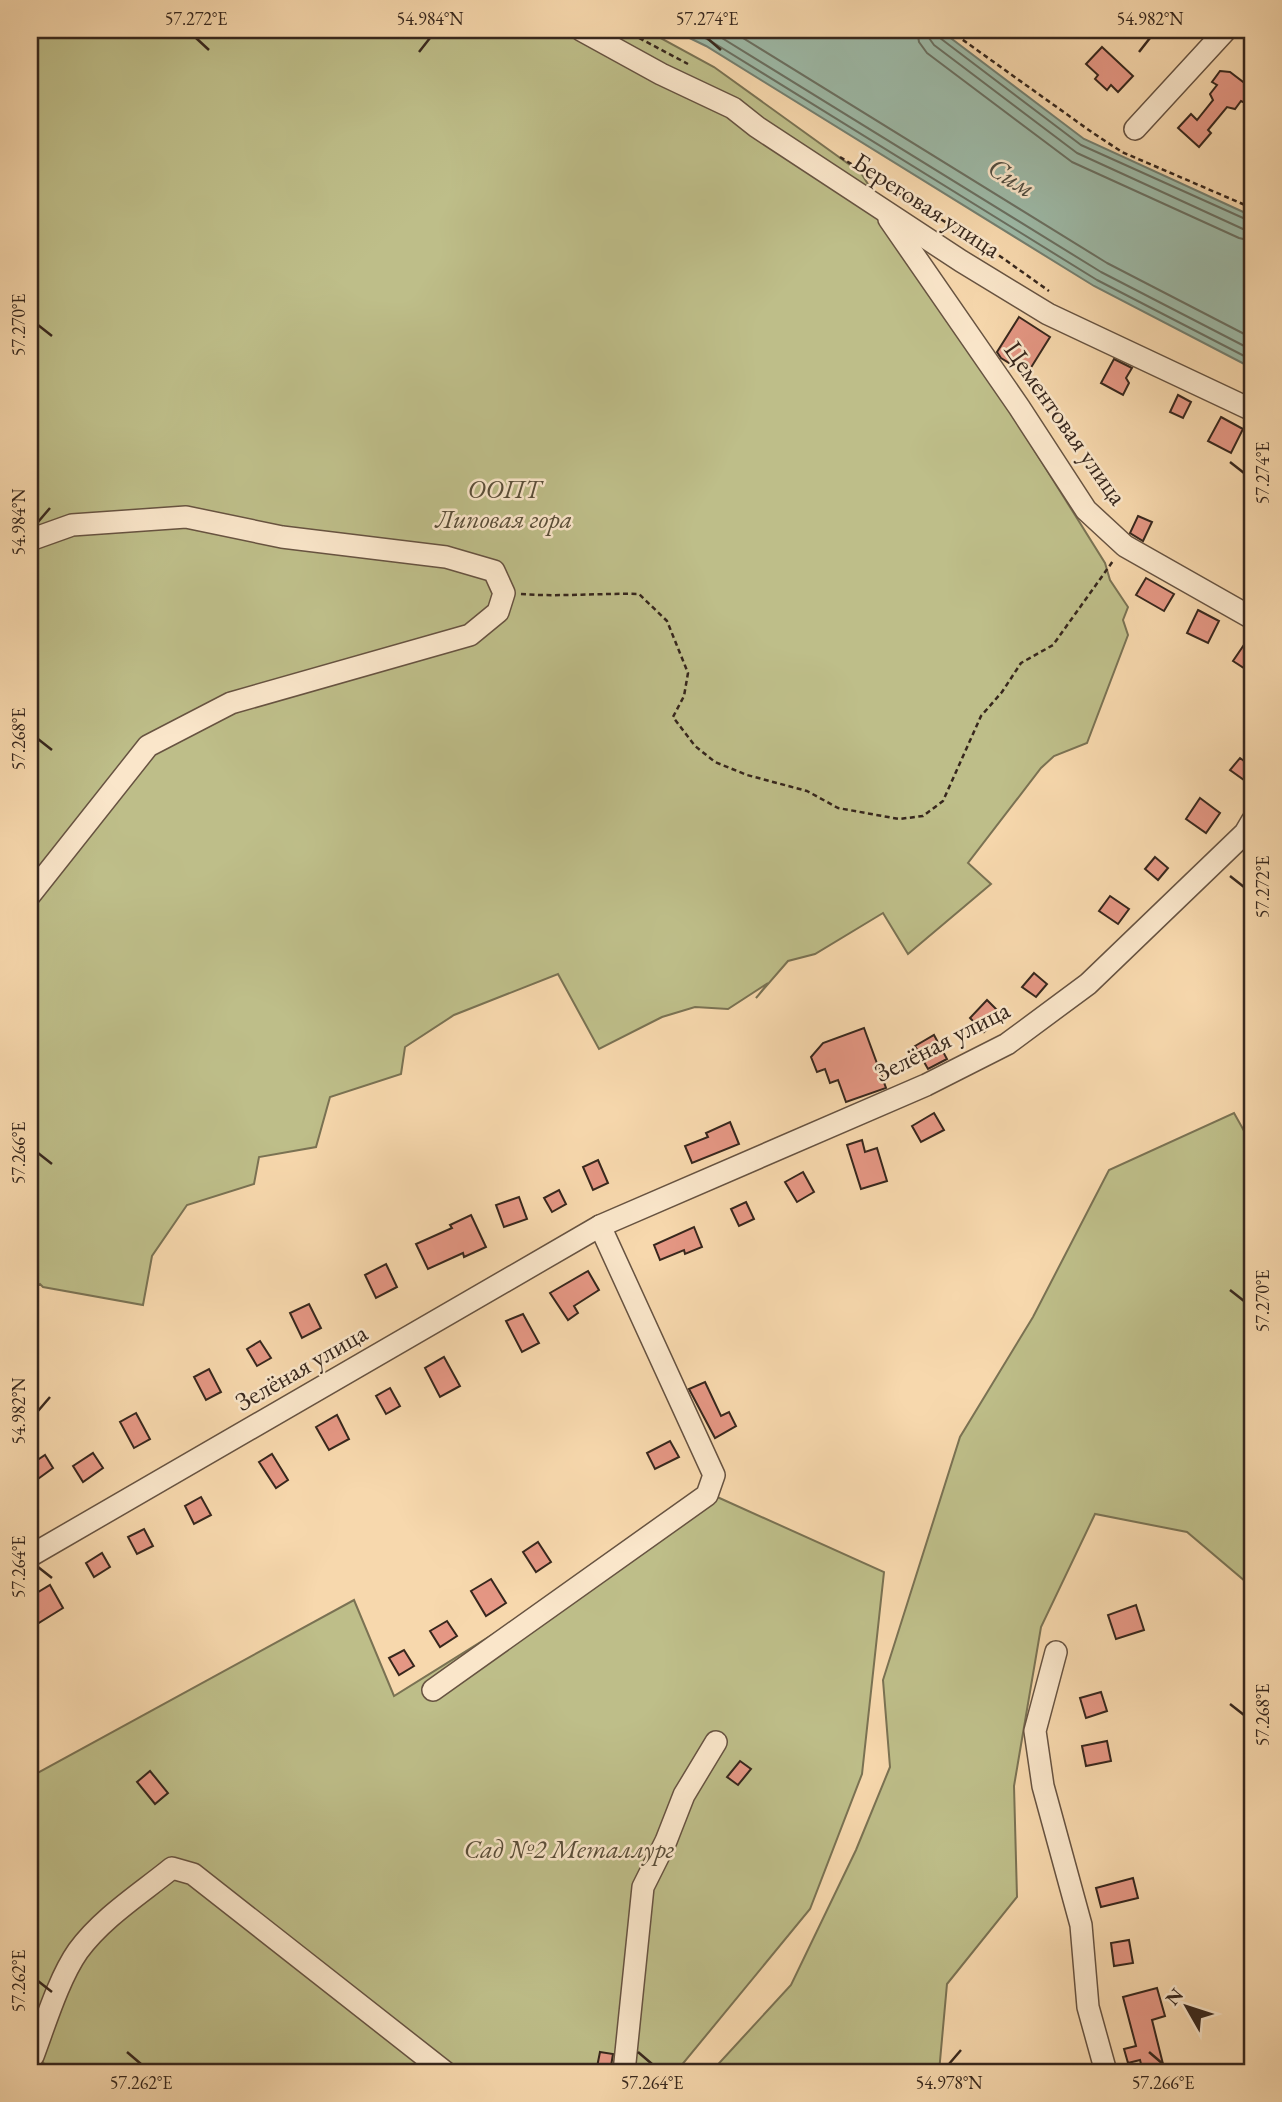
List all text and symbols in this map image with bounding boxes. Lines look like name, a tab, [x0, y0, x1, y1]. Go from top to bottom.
text: 57.272°E	[165, 7, 227, 30]
text: 54.984°N	[397, 7, 464, 30]
text: 57.274°E	[676, 7, 738, 30]
text: 54.982°N	[1117, 7, 1184, 30]
street label: Береговая улица	[846, 144, 1008, 266]
water label: Сим	[981, 149, 1043, 205]
text: 57.270°E	[7, 294, 30, 356]
street label: Цементовая улица	[997, 334, 1136, 512]
text: 57.274°E	[1251, 442, 1274, 504]
park label: ООПТ Липовая гора	[434, 472, 572, 536]
text: 54.984°N	[7, 488, 30, 555]
text: 57.268°E	[7, 708, 30, 770]
text: 57.272°E	[1251, 856, 1274, 918]
street label: Зелёная улица	[869, 992, 1016, 1090]
text: 57.266°E	[7, 1122, 30, 1184]
text: 57.270°E	[1251, 1270, 1274, 1332]
street label: Зелёная улица	[229, 1315, 374, 1419]
text: 54.982°N	[7, 1377, 30, 1444]
text: 57.264°E	[7, 1536, 30, 1598]
text: 57.268°E	[1251, 1684, 1274, 1746]
park label: Сад №2 Металлург	[464, 1832, 675, 1866]
text: 57.262°E	[7, 1950, 30, 2012]
north arrow	[1152, 1972, 1222, 2042]
text: N	[1160, 1982, 1189, 2010]
text: 57.262°E	[110, 2071, 172, 2094]
text: 57.264°E	[621, 2071, 683, 2094]
text: 54.978°N	[916, 2071, 983, 2094]
text: 57.266°E	[1132, 2071, 1194, 2094]

